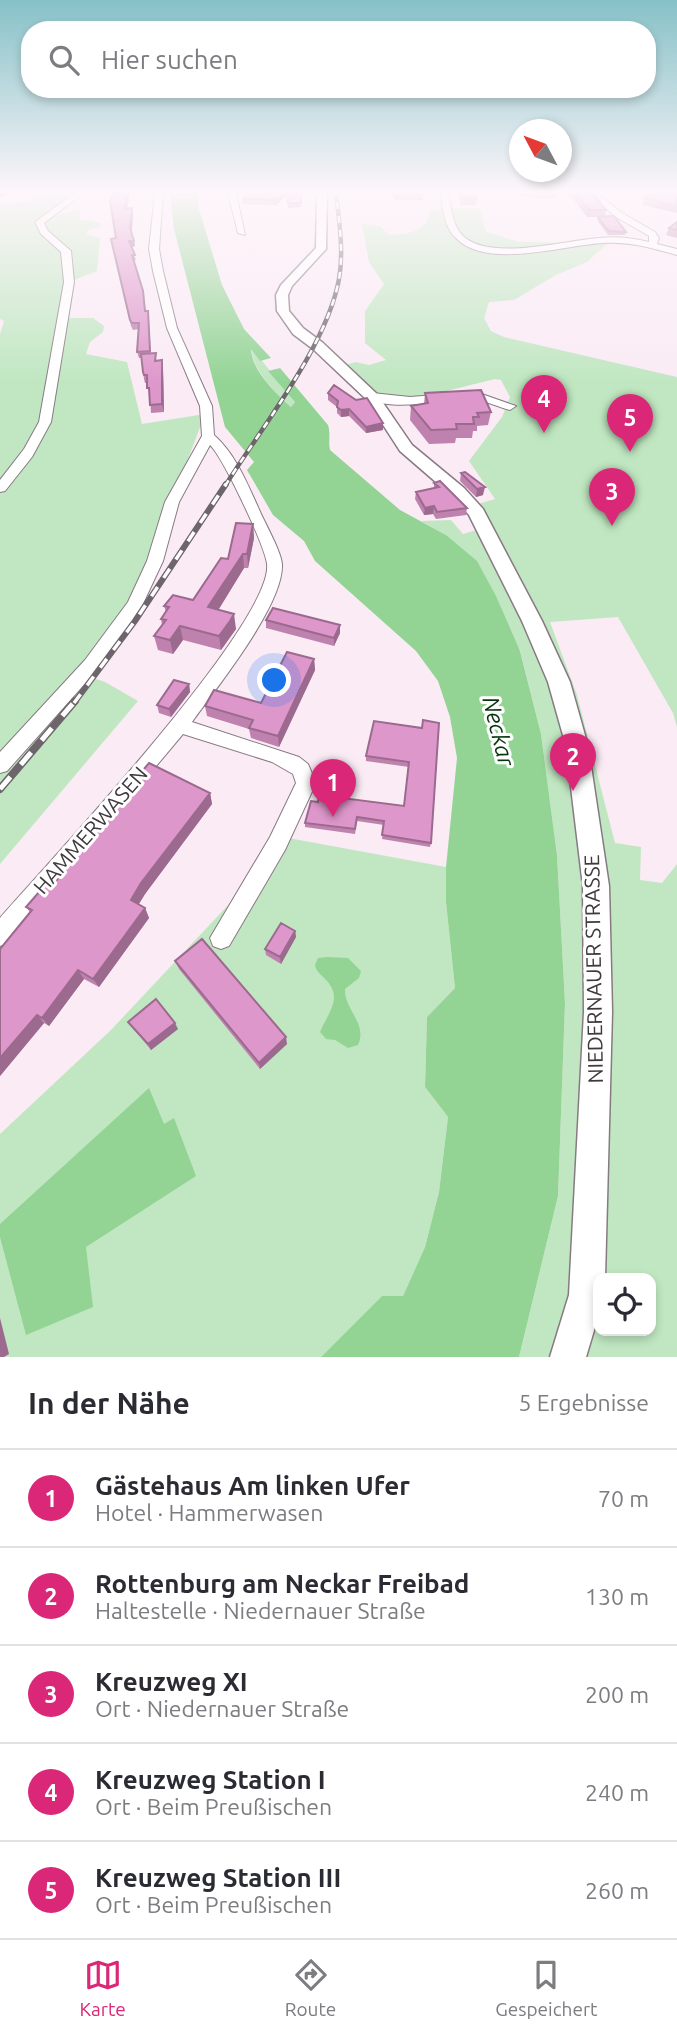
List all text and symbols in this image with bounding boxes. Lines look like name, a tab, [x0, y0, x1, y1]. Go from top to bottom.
search box	[21, 21, 656, 98]
icon: search	[45, 41, 83, 79]
text: Hier suchen	[101, 45, 238, 74]
north arrow	[509, 119, 572, 182]
pin: 4	[521, 375, 567, 433]
pin: 5	[607, 394, 653, 452]
pin: 3	[589, 468, 635, 526]
your location	[257, 663, 291, 697]
water label: Neckar	[478, 694, 520, 770]
pin: 2	[550, 733, 596, 791]
pin: 1	[310, 759, 356, 817]
street label: HAMMERWASEN	[28, 762, 152, 898]
street label: NIEDERNAUER STRASSE	[579, 855, 607, 1083]
map controls	[593, 1273, 656, 1336]
button: locate	[593, 1273, 656, 1336]
text: In der Nähe	[28, 1386, 190, 1420]
text: 5 Ergebnisse	[518, 1390, 649, 1415]
text: Gästehaus Am linken Ufer	[95, 1471, 410, 1500]
text: 1	[45, 1486, 57, 1511]
text: 70 m	[598, 1486, 649, 1511]
text: Hotel · Hammerwasen	[95, 1500, 323, 1525]
text: Rottenburg am Neckar Freibad	[95, 1569, 469, 1598]
text: 2	[45, 1584, 57, 1609]
text: 130 m	[585, 1584, 649, 1609]
text: Haltestelle · Niedernauer Straße	[95, 1598, 426, 1623]
text: Kreuzweg XI	[95, 1667, 248, 1696]
text: 3	[45, 1682, 57, 1707]
text: 200 m	[585, 1682, 649, 1707]
text: Ort · Niedernauer Straße	[95, 1696, 349, 1721]
text: Kreuzweg Station I	[95, 1765, 326, 1794]
text: 4	[45, 1780, 57, 1805]
text: 240 m	[585, 1780, 649, 1805]
text: Ort · Beim Preußischen	[95, 1794, 332, 1819]
text: Kreuzweg Station III	[95, 1863, 341, 1892]
text: 5	[45, 1878, 57, 1903]
text: 260 m	[585, 1878, 649, 1903]
text: Ort · Beim Preußischen	[95, 1892, 332, 1917]
tab: Karte	[79, 1956, 126, 2020]
tab: Route	[285, 1956, 336, 2020]
tab: Gespeichert	[495, 1956, 598, 2020]

